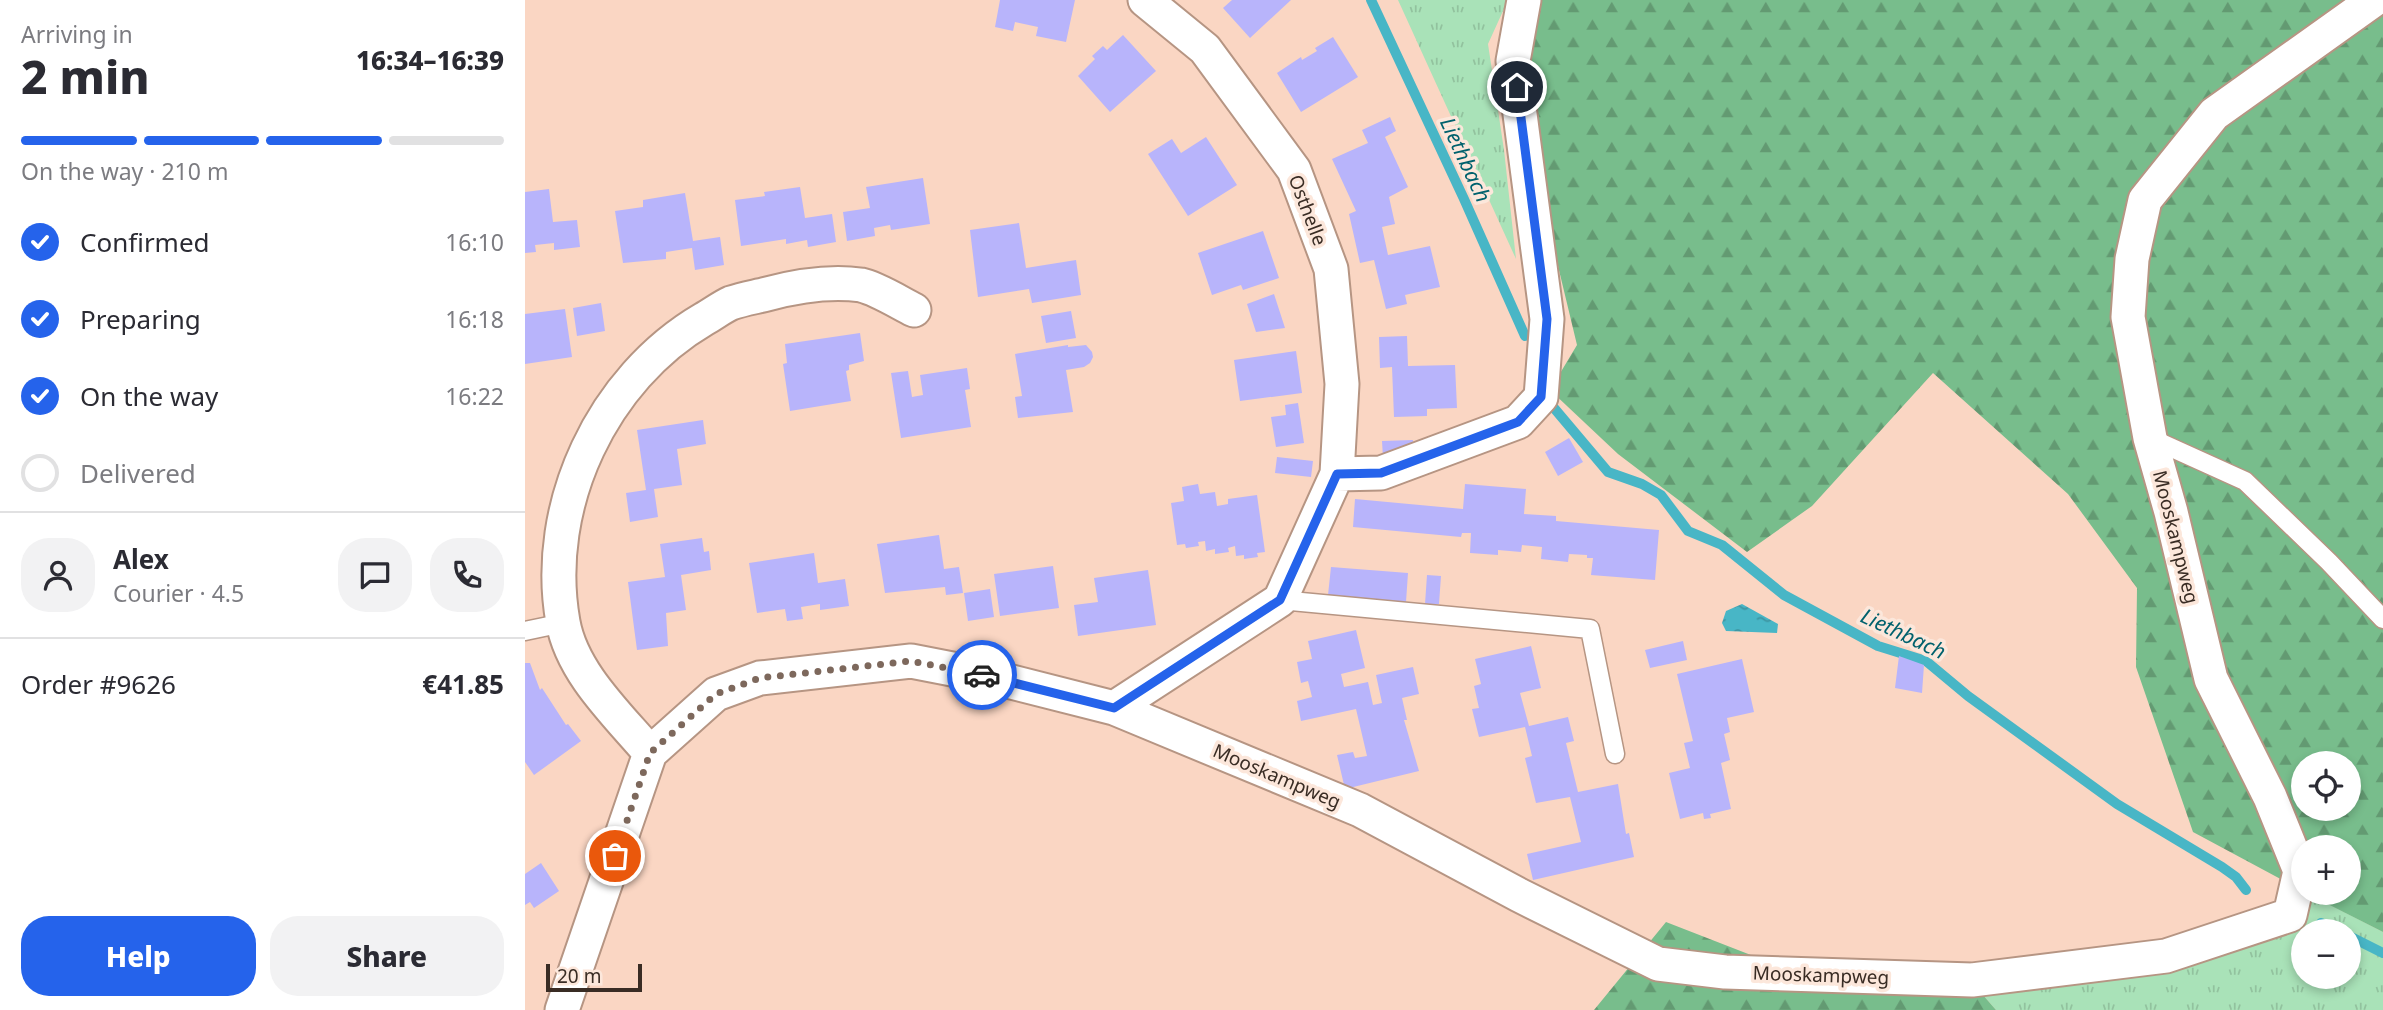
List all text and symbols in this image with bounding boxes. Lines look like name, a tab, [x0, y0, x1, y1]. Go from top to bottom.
text: Arriving in	[21, 18, 133, 50]
text: 16:34–16:39	[356, 42, 504, 78]
text: 2 min	[21, 45, 150, 107]
pin	[1487, 57, 1547, 117]
icon: home	[1498, 68, 1536, 106]
water label: Liethbach	[1434, 113, 1498, 207]
text: On the way · 210 m	[21, 155, 228, 187]
street label: Osthelle	[1283, 171, 1333, 249]
icon: check	[21, 223, 59, 261]
text: Confirmed	[80, 224, 210, 260]
text: 16:10	[445, 226, 504, 258]
icon: check	[21, 300, 59, 338]
text: Preparing	[80, 301, 201, 337]
text: 16:18	[445, 303, 504, 335]
icon: check	[21, 377, 59, 415]
text: On the way	[80, 378, 218, 414]
text: 16:22	[445, 380, 504, 412]
text: Delivered	[80, 455, 196, 491]
street label: Mooskampweg	[2147, 468, 2205, 606]
button: person	[21, 538, 95, 612]
button: chat	[338, 538, 412, 612]
button: phone	[430, 538, 504, 612]
text: Alex	[113, 541, 169, 577]
text: Courier · 4.5	[113, 577, 244, 609]
water label: Liethbach	[1856, 601, 1950, 665]
courier	[947, 640, 1017, 710]
icon: car	[963, 656, 1001, 694]
text: Order #9626	[21, 666, 176, 702]
text: €41.85	[422, 666, 504, 702]
street label: Mooskampweg	[1209, 737, 1345, 815]
map controls	[2291, 751, 2361, 989]
button: locate	[2291, 751, 2361, 821]
pin	[585, 826, 645, 886]
button: +	[2291, 835, 2361, 905]
icon: bag	[596, 837, 634, 875]
button: Help	[21, 916, 256, 996]
button: Share	[270, 916, 504, 996]
button: −	[2291, 919, 2361, 989]
street label: Mooskampweg	[1752, 960, 1890, 990]
scale bar	[546, 961, 642, 993]
text: 20 m	[557, 963, 601, 989]

